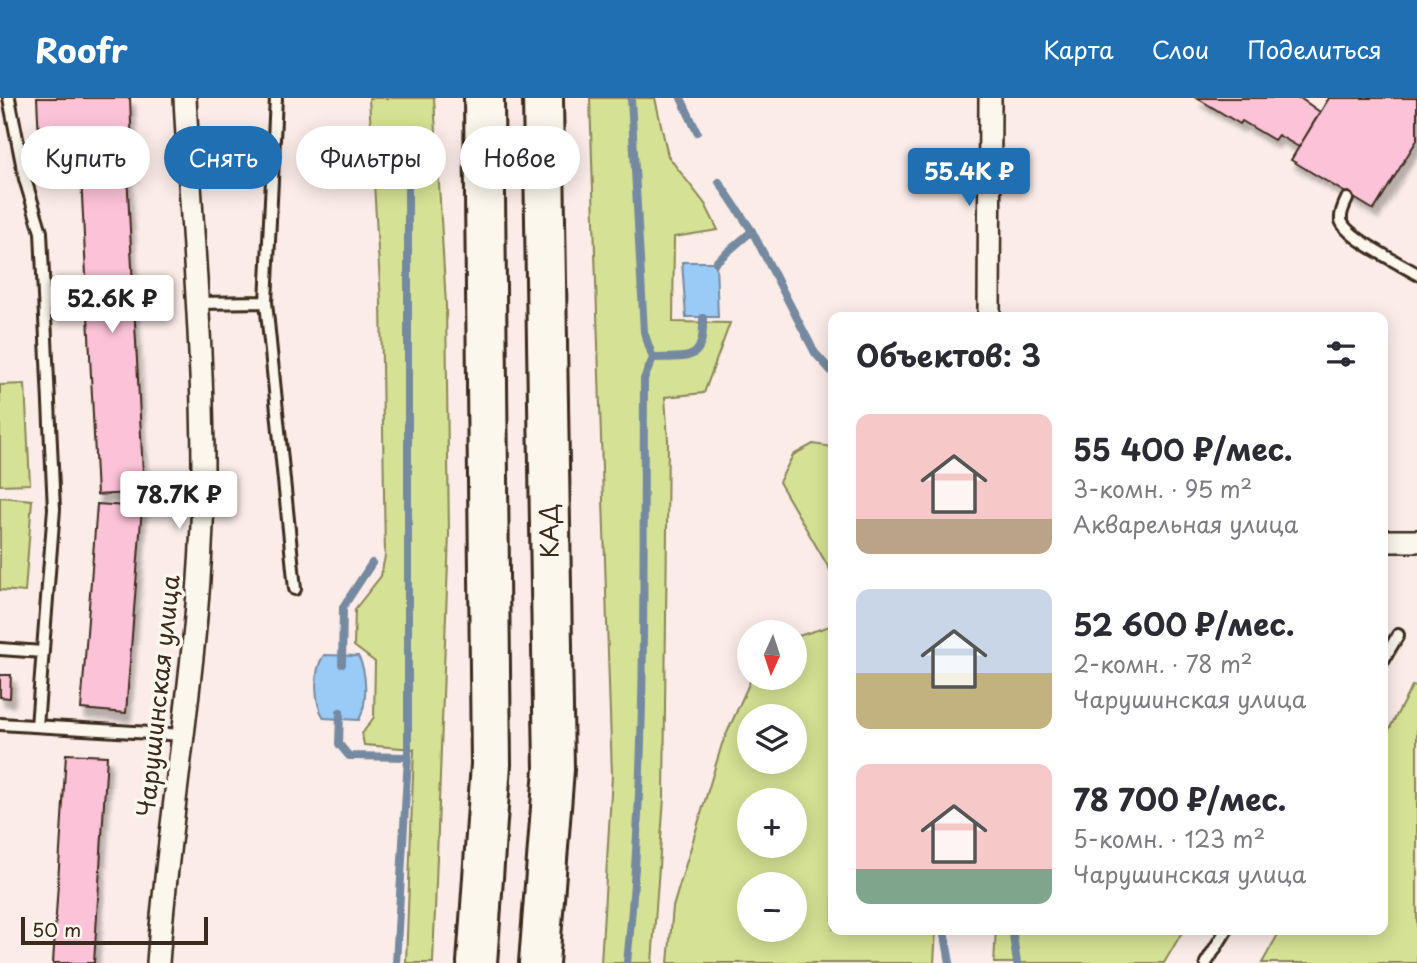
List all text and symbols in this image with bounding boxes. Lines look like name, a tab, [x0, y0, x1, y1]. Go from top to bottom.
text: Roofr	[35, 24, 128, 74]
text: Карта	[1043, 31, 1114, 67]
text: Слои	[1152, 31, 1209, 67]
text: Поделиться	[1247, 31, 1382, 67]
chip: Купить	[21, 126, 150, 189]
chip: Снять	[164, 126, 282, 189]
chip: Фильтры	[296, 126, 446, 189]
chip: Новое	[460, 126, 580, 189]
pin: 55.4K ₽	[904, 148, 1034, 208]
text: 55.4K ₽	[924, 153, 1014, 188]
pin: 52.6K ₽	[47, 275, 177, 335]
text: 52.6K ₽	[67, 280, 157, 315]
text: Объектов: 3	[856, 332, 1041, 377]
icon: filters	[1322, 335, 1360, 373]
text: 55 400 ₽/мес.	[1073, 426, 1293, 471]
icon: home	[912, 442, 996, 526]
text: 3-комн. · 95 m²	[1073, 471, 1252, 506]
pin: 78.7K ₽	[114, 472, 244, 531]
text: 78.7K ₽	[136, 476, 222, 511]
street label: КАД	[530, 503, 566, 559]
text: Акварельная улица	[1073, 506, 1298, 541]
street label: Чарушинская улица	[126, 573, 188, 819]
text: 52 600 ₽/мес.	[1073, 601, 1294, 646]
icon: home	[912, 617, 996, 701]
north arrow	[737, 620, 807, 690]
map controls	[737, 620, 807, 942]
text: 2-комн. · 78 m²	[1073, 646, 1253, 681]
text: Чарушинская улица	[1073, 681, 1306, 716]
button: layers	[737, 704, 807, 774]
text: 78 700 ₽/мес.	[1073, 776, 1286, 821]
button: +	[737, 788, 807, 858]
icon: home	[912, 792, 996, 876]
text: 5-комн. · 123 m²	[1073, 821, 1265, 856]
text: Чарушинская улица	[1073, 856, 1306, 891]
button: −	[737, 872, 807, 942]
scale bar	[21, 914, 208, 946]
text: 50 m	[32, 915, 81, 943]

